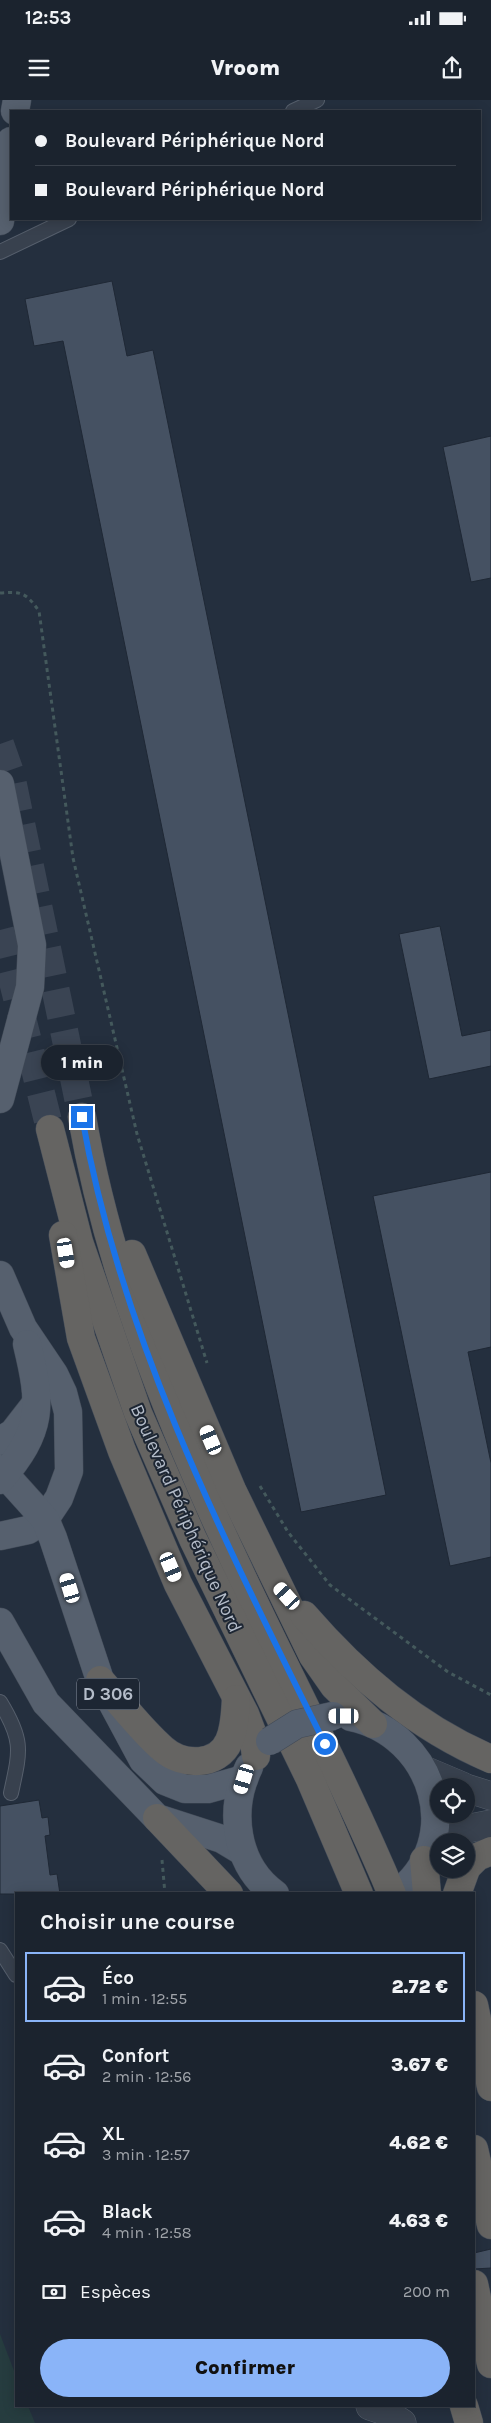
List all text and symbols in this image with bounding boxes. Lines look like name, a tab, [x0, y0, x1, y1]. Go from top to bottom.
text: 12:53	[25, 7, 71, 29]
icon: menu	[25, 54, 53, 82]
icon: share	[438, 54, 466, 82]
text: Vroom	[211, 55, 280, 81]
text: Boulevard Périphérique Nord	[65, 130, 325, 152]
text: Boulevard Périphérique Nord	[65, 179, 325, 201]
callout: 1 min	[41, 1044, 123, 1080]
text: 1 min	[61, 1053, 103, 1072]
route end	[71, 1106, 93, 1128]
car	[56, 1237, 75, 1269]
street label: Boulevard Périphérique Nord	[126, 1401, 246, 1636]
car	[198, 1423, 223, 1457]
car	[158, 1550, 183, 1584]
car	[58, 1571, 81, 1605]
car	[271, 1580, 302, 1612]
road number: D 306	[77, 1678, 139, 1710]
car	[329, 1709, 359, 1724]
route start	[314, 1733, 336, 1755]
car	[232, 1762, 255, 1796]
map controls	[430, 1778, 475, 1878]
button: locate	[430, 1778, 475, 1823]
button: layers	[430, 1833, 475, 1878]
text: Choisir une course	[40, 1909, 235, 1935]
icon: car	[42, 1965, 87, 2010]
text: Éco	[102, 1967, 134, 1989]
text: 2.72 €	[392, 1976, 448, 1998]
text: 1 min · 12:55	[102, 1989, 187, 2008]
icon: car	[42, 2043, 87, 2088]
text: Confort	[102, 2045, 169, 2067]
text: 3.67 €	[391, 2054, 448, 2076]
text: 2 min · 12:56	[102, 2067, 191, 2086]
icon: car	[42, 2121, 87, 2166]
text: XL	[102, 2123, 124, 2145]
text: 4.62 €	[389, 2132, 448, 2154]
text: 3 min · 12:57	[102, 2145, 190, 2164]
icon: car	[42, 2199, 87, 2244]
text: Black	[102, 2201, 153, 2223]
text: 4.63 €	[389, 2210, 448, 2232]
text: 4 min · 12:58	[102, 2223, 192, 2242]
icon: cash	[40, 2278, 68, 2306]
text: Espèces	[80, 2281, 151, 2303]
text: 200 m	[403, 2282, 450, 2301]
button: Confirmer	[40, 2339, 450, 2397]

